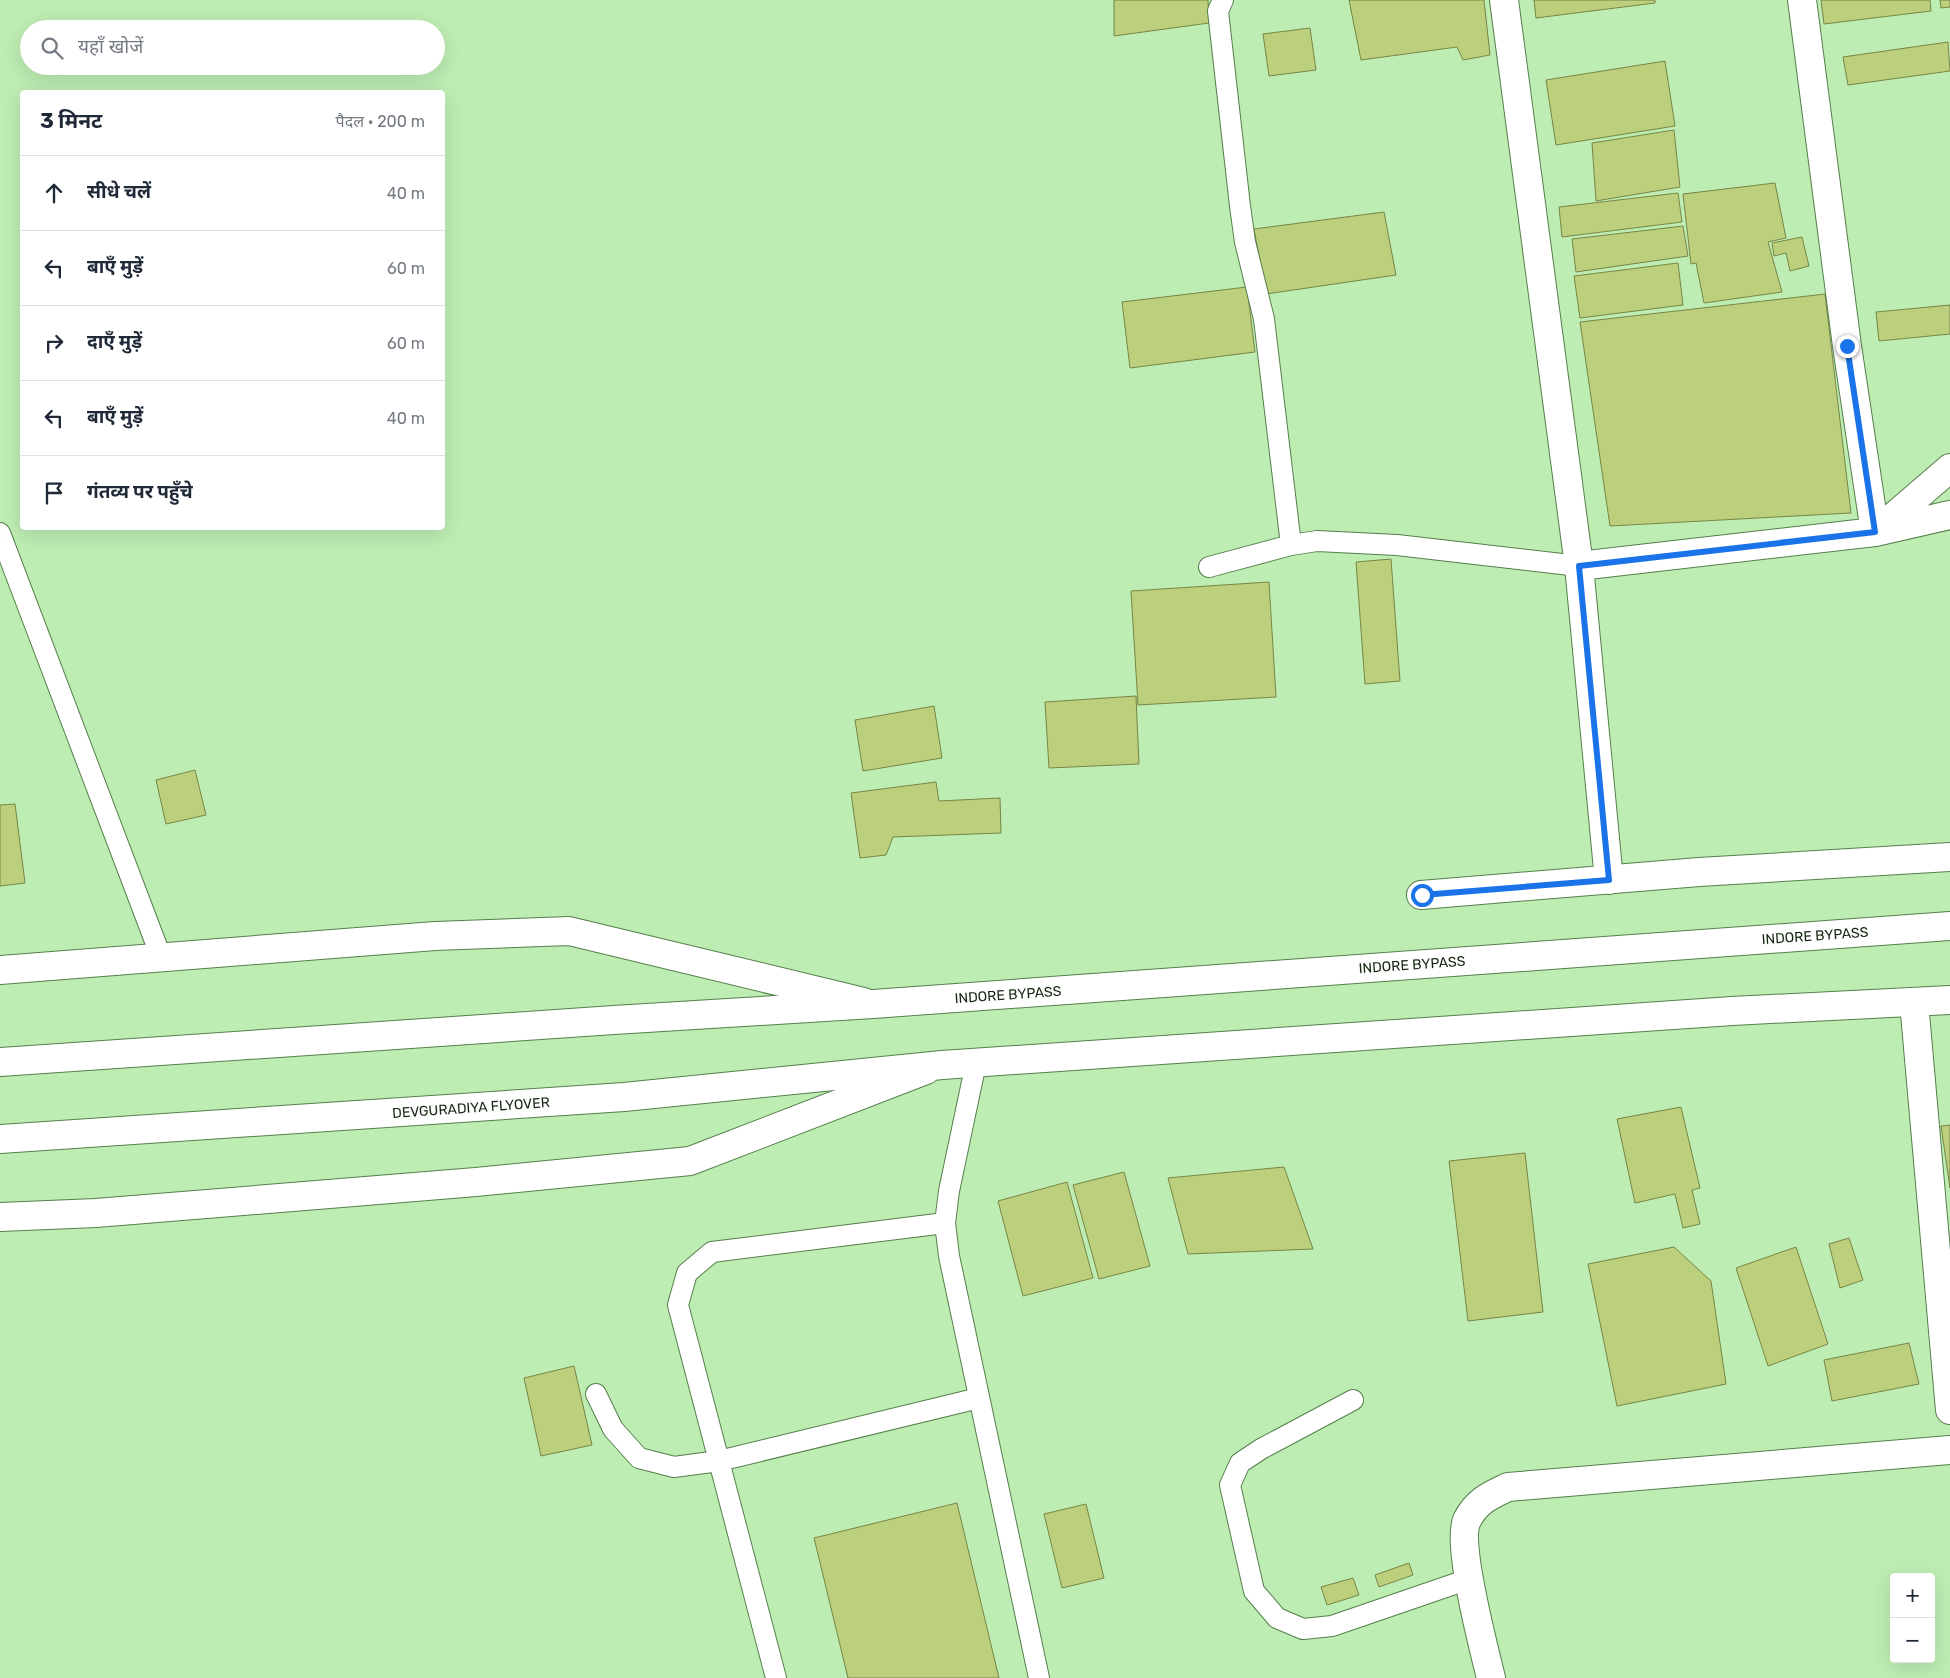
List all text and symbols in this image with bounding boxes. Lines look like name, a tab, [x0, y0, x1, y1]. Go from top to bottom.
search box	[20, 20, 445, 75]
icon: search	[38, 34, 66, 62]
text: यहाँ खोजें	[78, 35, 143, 58]
text: 3 मिनट	[40, 108, 102, 133]
text: पैदल · 200 m	[336, 112, 425, 131]
icon: ahead	[40, 179, 68, 207]
text: सीधे चलें	[87, 180, 151, 203]
text: 40 m	[387, 184, 425, 203]
icon: left	[40, 254, 68, 282]
text: बाएँ मुड़ें	[87, 255, 143, 278]
text: 60 m	[387, 259, 425, 278]
icon: right	[40, 329, 68, 357]
text: दाएँ मुड़ें	[87, 330, 142, 353]
text: 60 m	[387, 334, 425, 353]
route end	[1836, 335, 1859, 358]
icon: left	[40, 404, 68, 432]
text: बाएँ मुड़ें	[87, 405, 143, 428]
text: 40 m	[387, 409, 425, 428]
icon: arrive	[40, 479, 68, 507]
text: गंतव्य पर पहुँचे	[87, 480, 193, 503]
route start	[1411, 884, 1434, 907]
street label: INDORE BYPASS	[1761, 924, 1869, 948]
street label: INDORE BYPASS	[1358, 953, 1466, 977]
street label: INDORE BYPASS	[954, 983, 1062, 1007]
street label: DEVGURADIYA FLYOVER	[392, 1094, 550, 1122]
map controls	[1890, 1573, 1935, 1663]
button: +	[1890, 1573, 1935, 1618]
button: −	[1890, 1618, 1935, 1663]

